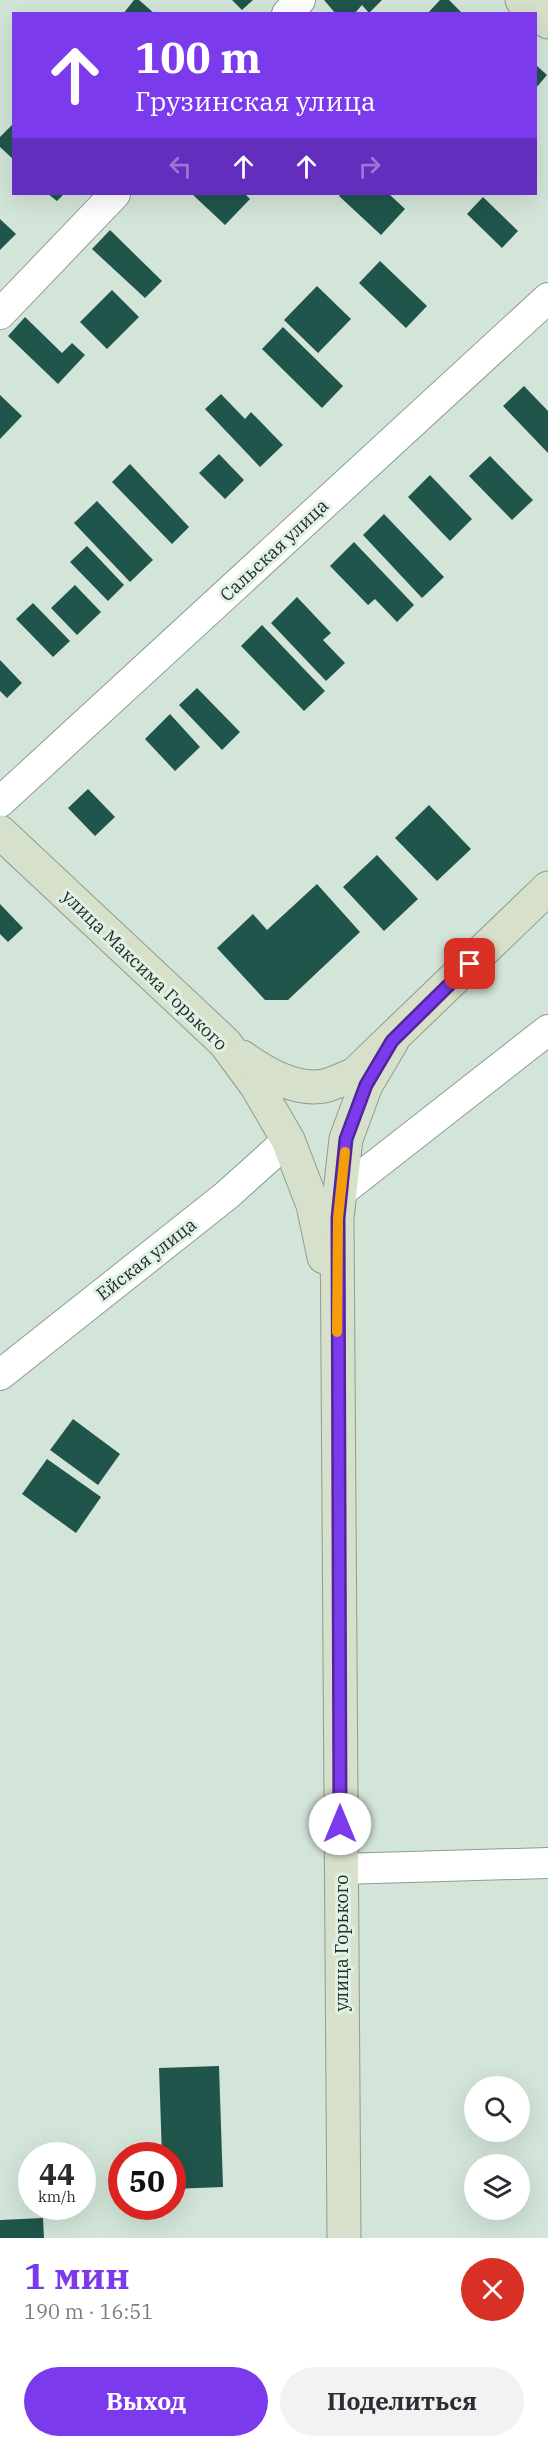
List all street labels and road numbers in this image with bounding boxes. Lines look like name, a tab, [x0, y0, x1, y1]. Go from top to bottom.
street label: Сальская улица	[215, 494, 333, 606]
street label: улица Максима Горького	[57, 885, 233, 1055]
street label: Ейская улица	[91, 1213, 201, 1305]
street label: улица Горького	[330, 1875, 353, 2011]

